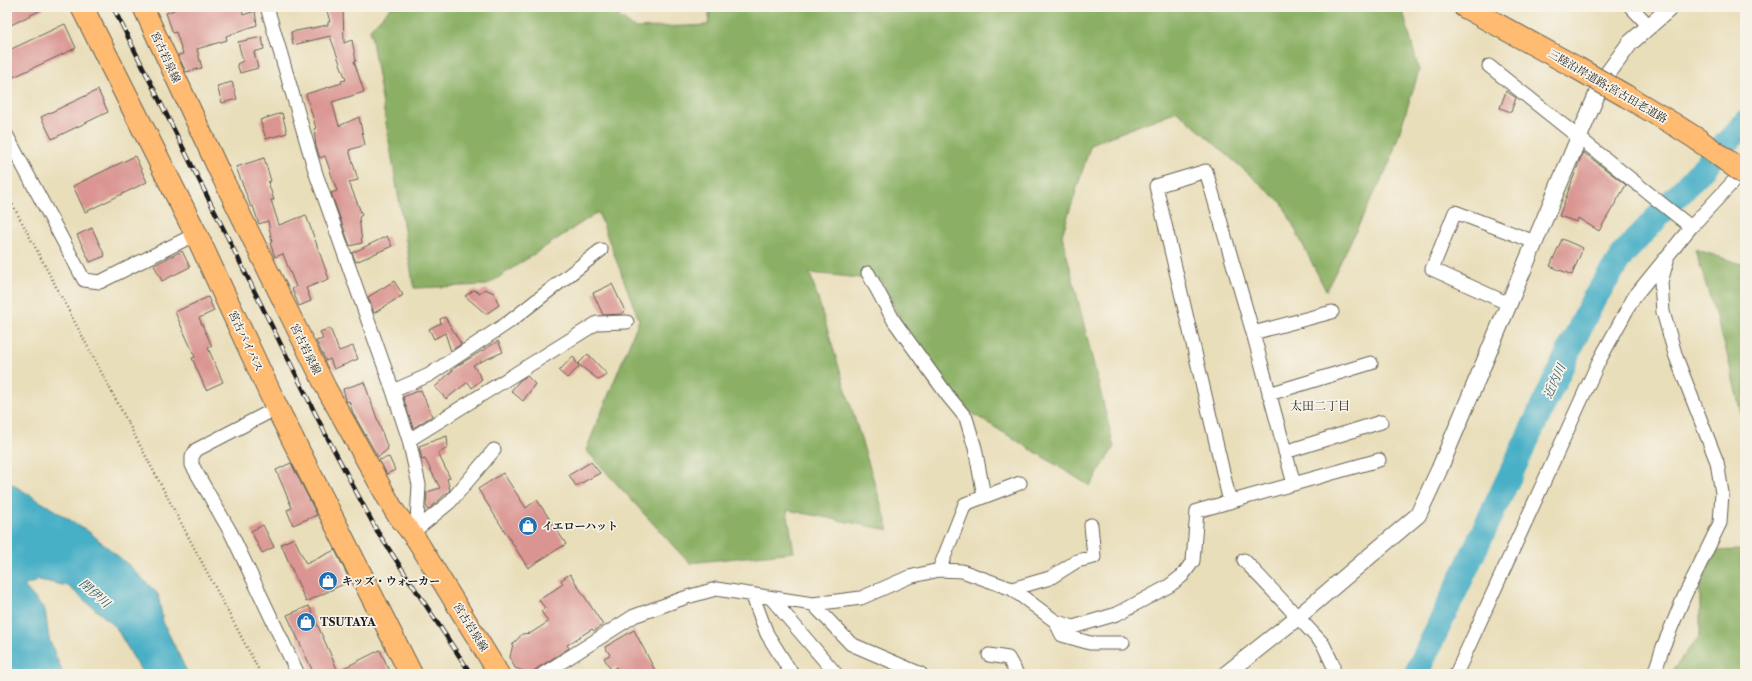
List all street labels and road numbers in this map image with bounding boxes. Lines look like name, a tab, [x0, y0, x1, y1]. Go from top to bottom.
street label: 宮古岩泉線	[148, 29, 184, 85]
street label: 三陸沿岸道路;宮古田老道路	[1546, 46, 1670, 126]
street label: 宮古バイパス	[226, 308, 266, 374]
street label: 宮古岩泉線	[288, 321, 324, 377]
street label: 宮古岩泉線	[450, 600, 492, 654]

